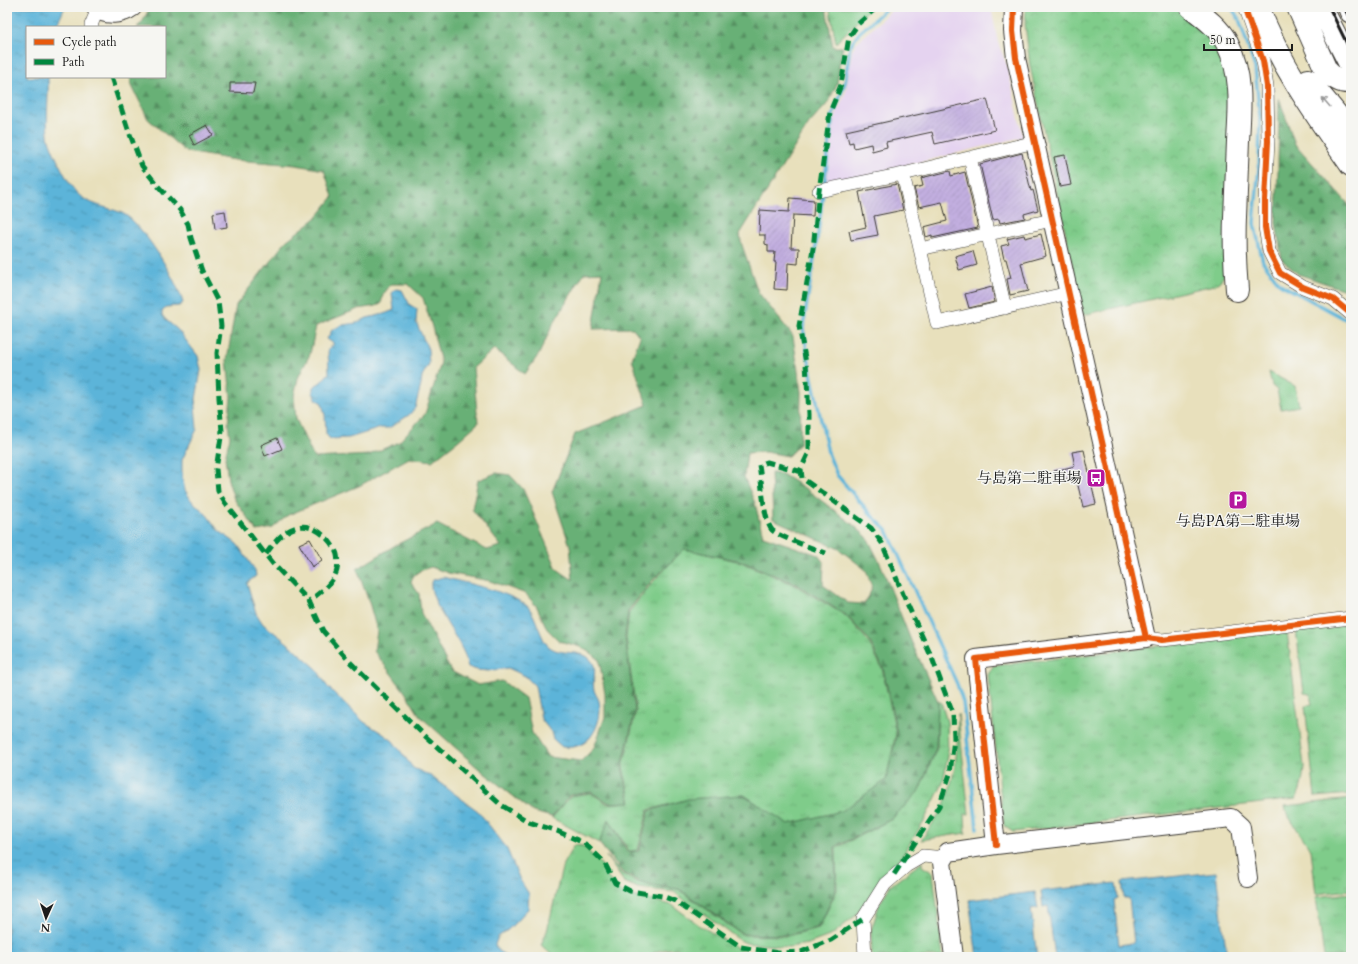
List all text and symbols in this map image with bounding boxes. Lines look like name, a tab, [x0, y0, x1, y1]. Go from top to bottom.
legend	[26, 26, 166, 78]
scale bar	[1204, 26, 1292, 52]
text: 50 m	[1210, 32, 1237, 48]
text: Cycle path	[62, 34, 117, 50]
text: Path	[62, 54, 85, 70]
one-way arrow	[1321, 97, 1330, 107]
bus stop icon: 与島第二駐車場	[1085, 467, 1107, 489]
place label: 与島第二駐車場	[977, 468, 1082, 488]
parking icon: 与島PA第二駐車場	[1227, 489, 1249, 511]
place label: 与島PA第二駐車場	[1176, 511, 1300, 531]
north arrow	[26, 898, 66, 938]
text: N	[40, 920, 51, 935]

